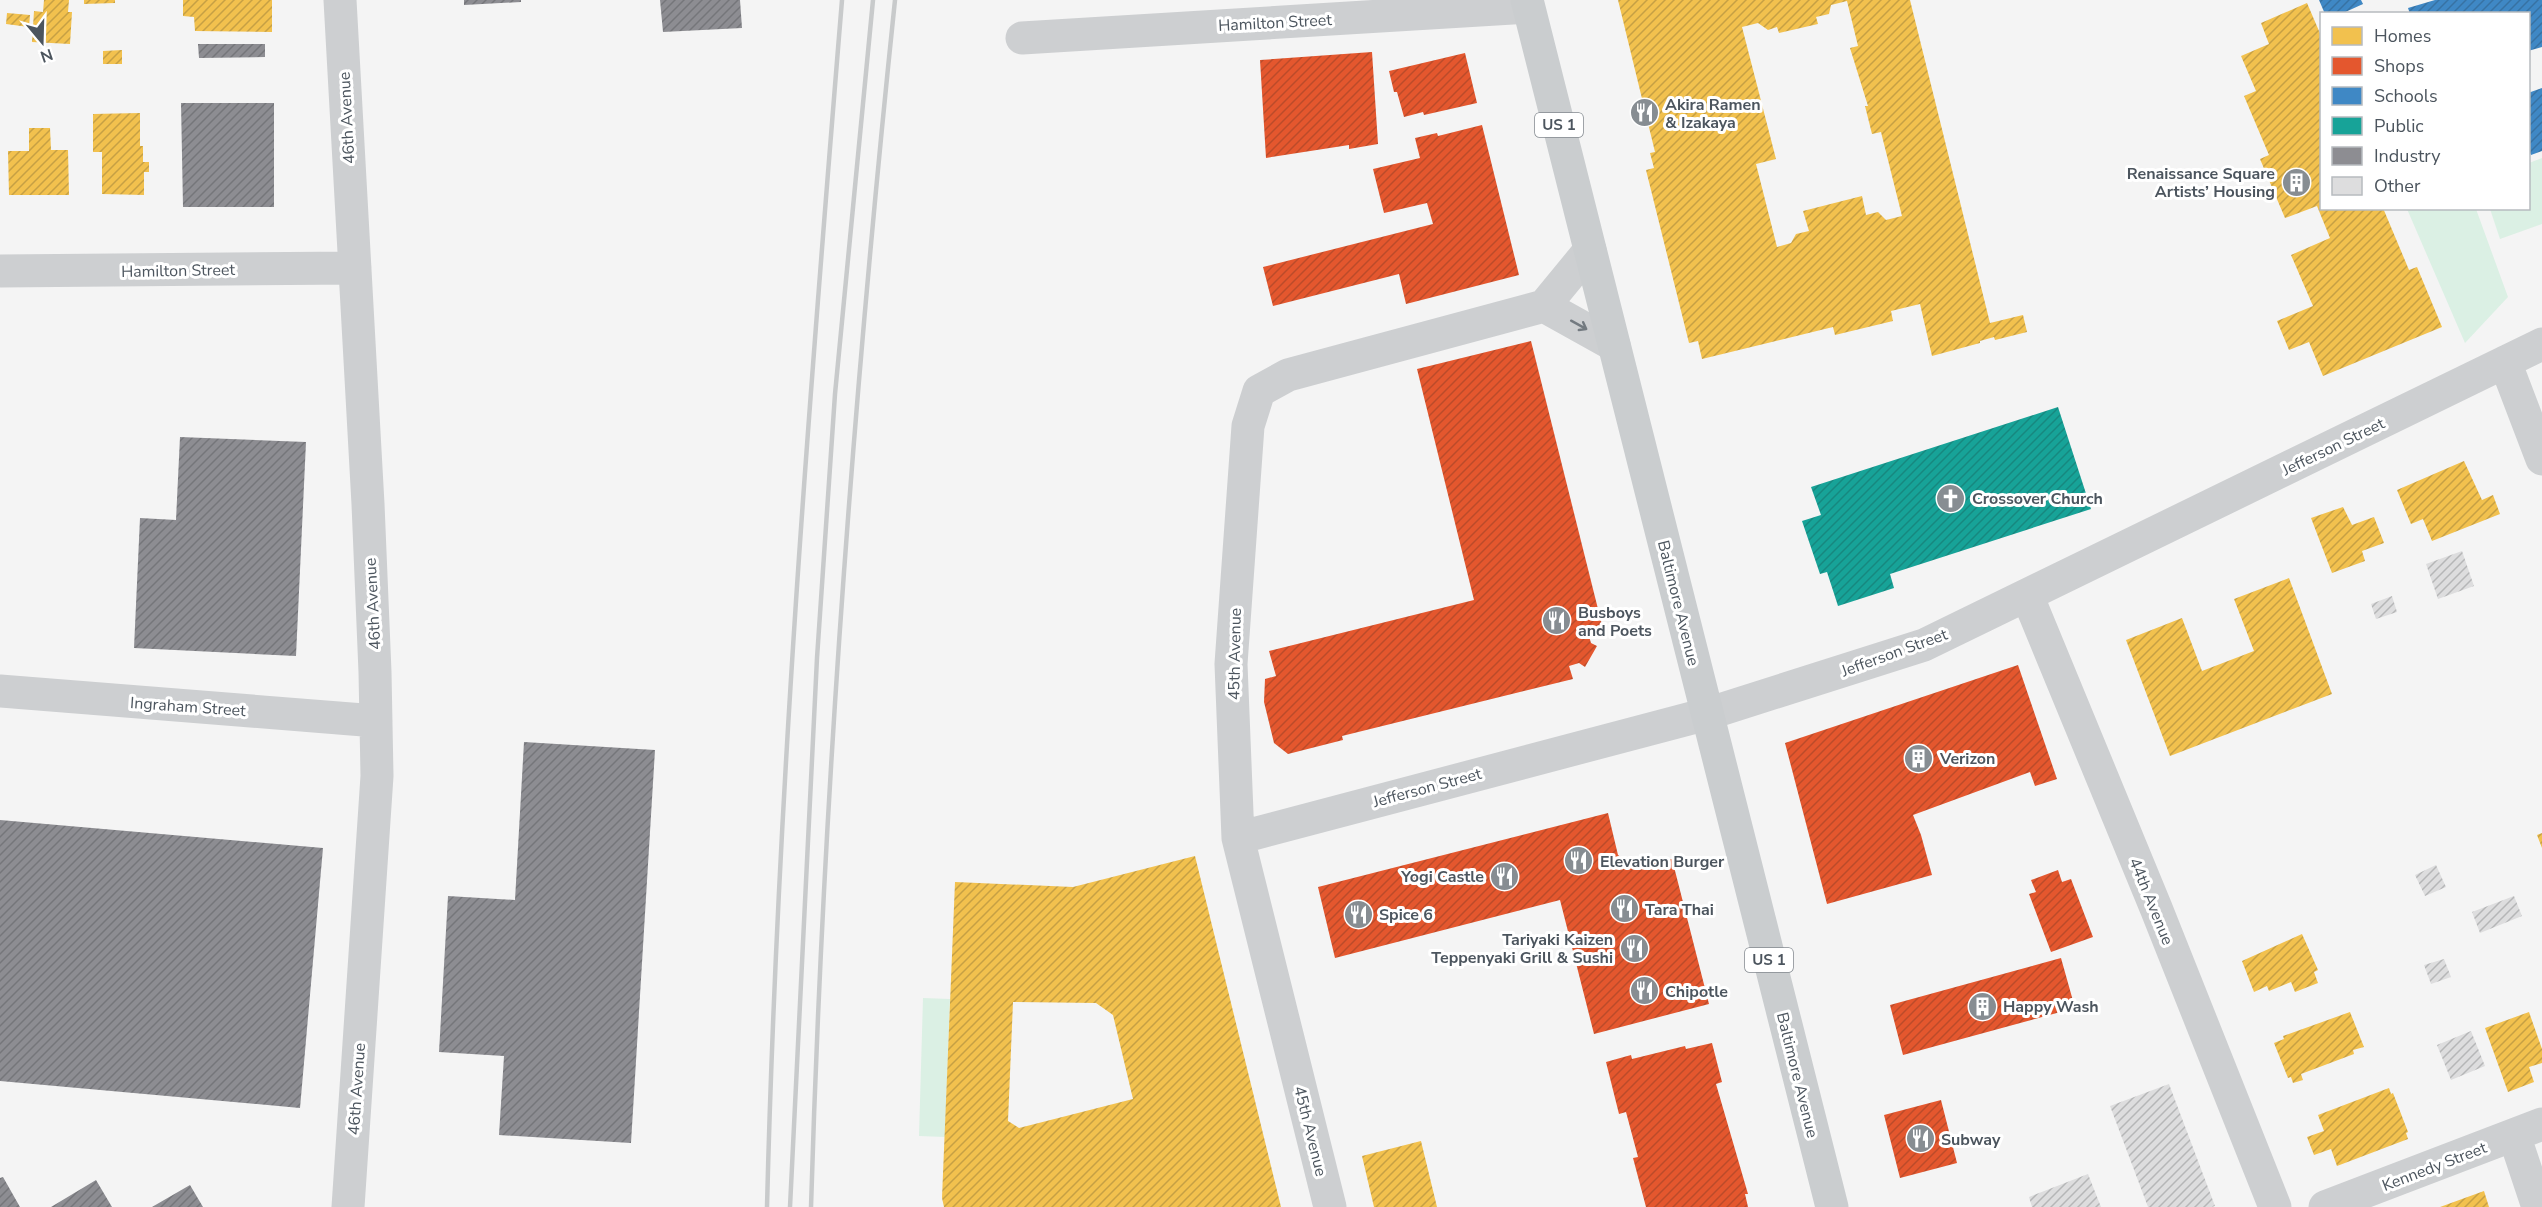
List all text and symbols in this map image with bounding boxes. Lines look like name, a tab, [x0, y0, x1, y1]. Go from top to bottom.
street label: Hamilton Street	[1218, 9, 1333, 37]
north arrow	[12, 12, 72, 72]
legend	[2320, 12, 2530, 210]
text: Homes	[2374, 24, 2431, 48]
text: N	[37, 43, 56, 68]
text: Shops	[2374, 54, 2424, 78]
street label: 46th Avenue	[334, 71, 360, 165]
text: Schools	[2374, 84, 2438, 108]
place label: Akira Ramen & Izakaya	[1665, 94, 1761, 134]
restaurant icon: Akira Ramen & Izakaya	[1628, 97, 1660, 129]
road number: US 1	[1535, 113, 1583, 137]
text: Public	[2374, 114, 2424, 138]
text: Industry	[2374, 144, 2441, 168]
place label: Renaissance Square Artists’ Housing	[2127, 163, 2275, 203]
building icon: Renaissance Square Artists’ Housing	[2280, 166, 2312, 198]
text: Other	[2374, 174, 2421, 198]
street label: Hamilton Street	[121, 259, 236, 283]
one-way arrow	[1570, 319, 1587, 331]
street label: Jefferson Street	[2278, 412, 2389, 482]
church icon: Crossover Church	[1935, 482, 1967, 514]
place label: Crossover Church	[1972, 488, 2103, 510]
street label: Baltimore Avenue	[1652, 538, 1704, 668]
street label: 46th Avenue	[360, 557, 386, 651]
place label: Busboys and Poets	[1578, 602, 1652, 642]
restaurant icon: Busboys and Poets	[1541, 605, 1573, 637]
street label: 45th Avenue	[1223, 608, 1247, 700]
street label: Jefferson Street	[1837, 623, 1951, 683]
street label: Ingraham Street	[129, 692, 247, 722]
building icon: Verizon	[1903, 742, 1935, 774]
place label: Verizon	[1939, 748, 1995, 770]
street label: Jefferson Street	[1370, 763, 1484, 813]
restaurant icon: Elevation Burger	[1563, 845, 1595, 877]
place label: Elevation Burger	[1600, 851, 1725, 873]
street label: 44th Avenue	[2124, 854, 2179, 948]
restaurant icon: Yogi Castle	[1489, 860, 1521, 892]
place label: Yogi Castle	[1400, 866, 1484, 888]
restaurant icon: Tara Thai	[1608, 893, 1640, 925]
restaurant icon: Spice 6	[1342, 898, 1374, 930]
place label: Tara Thai	[1645, 899, 1714, 921]
place label: Spice 6	[1379, 904, 1433, 926]
place label: Tariyaki Kaizen Teppenyaki Grill & Sushi	[1431, 929, 1613, 969]
restaurant icon: Tariyaki Kaizen Teppenyaki Grill & Sushi	[1618, 932, 1650, 964]
road number: US 1	[1745, 948, 1793, 972]
restaurant icon: Chipotle	[1628, 975, 1660, 1007]
place label: Chipotle	[1665, 981, 1728, 1003]
building icon: Happy Wash	[1966, 990, 1998, 1022]
place label: Happy Wash	[2003, 996, 2099, 1018]
street label: Baltimore Avenue	[1771, 1010, 1823, 1140]
street label: 46th Avenue	[343, 1042, 371, 1136]
street label: 45th Avenue	[1288, 1084, 1332, 1179]
restaurant icon: Subway	[1904, 1123, 1936, 1155]
place label: Subway	[1941, 1129, 2001, 1151]
street label: Kennedy Street	[2379, 1137, 2490, 1197]

